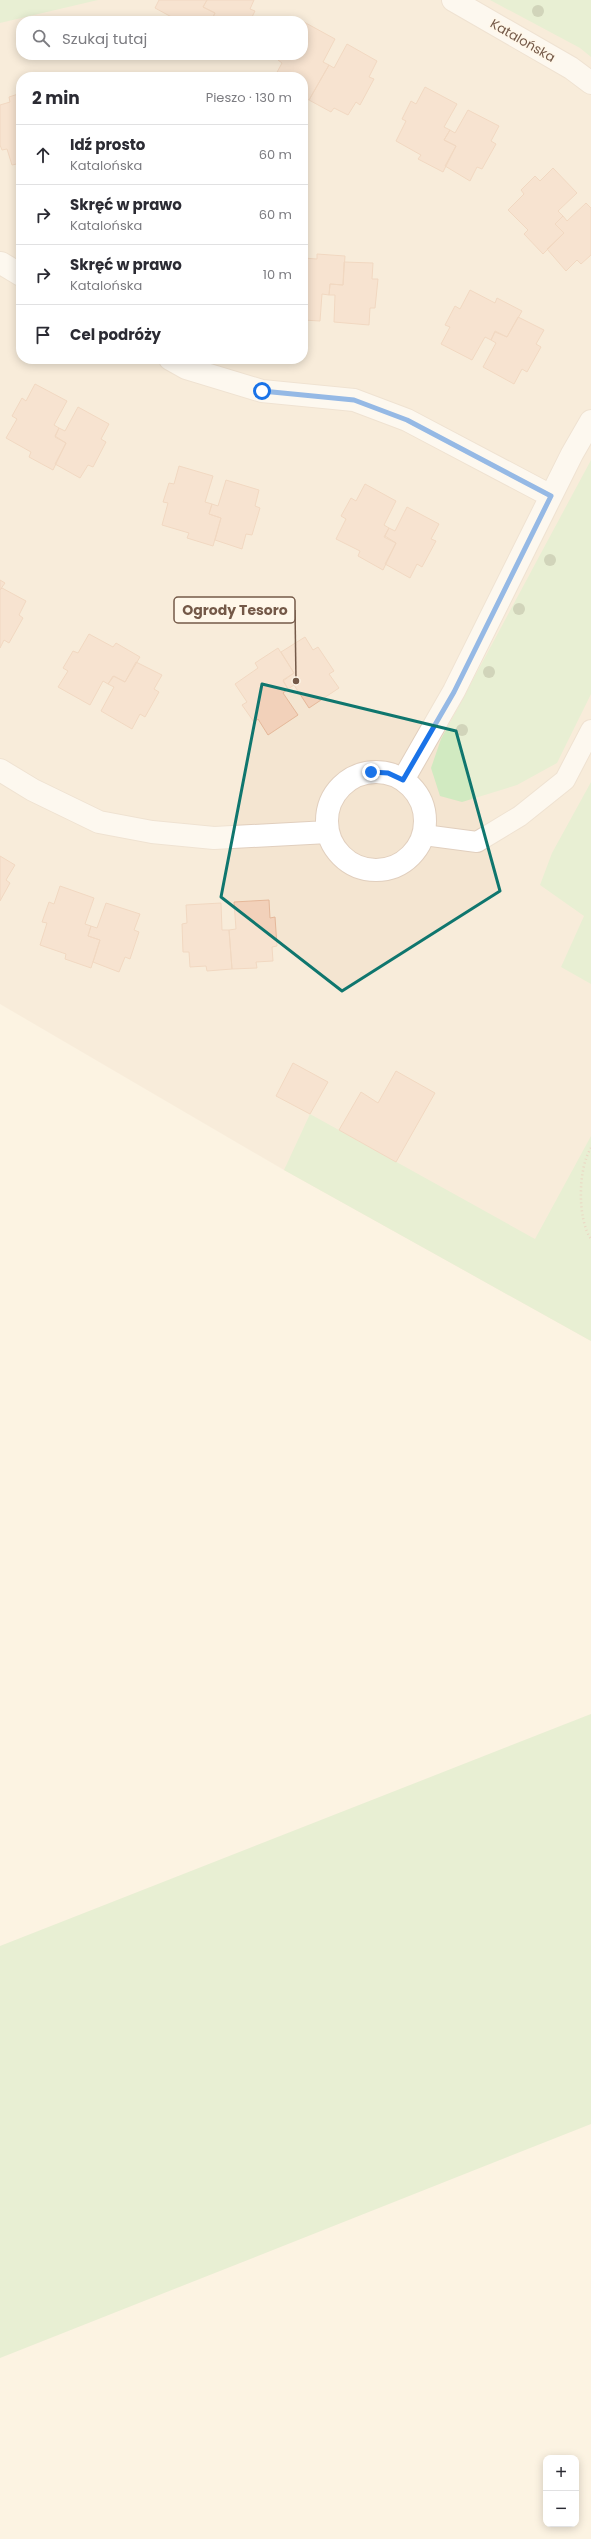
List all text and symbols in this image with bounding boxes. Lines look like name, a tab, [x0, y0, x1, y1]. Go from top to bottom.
street label: Katalońska	[487, 14, 559, 67]
search box	[16, 16, 308, 60]
icon: search	[30, 27, 52, 49]
text: Szukaj tutaj	[62, 28, 147, 49]
text: 2 min	[32, 86, 80, 110]
text: Pieszo · 130 m	[206, 88, 292, 107]
text: Idź prosto	[70, 134, 145, 155]
icon: ahead	[32, 144, 54, 166]
text: 60 m	[259, 145, 292, 164]
text: Katalońska	[70, 156, 142, 175]
text: Skręć w prawo	[70, 194, 182, 215]
icon: right	[32, 204, 54, 226]
text: 60 m	[259, 205, 292, 224]
text: Katalońska	[70, 216, 142, 235]
text: Skręć w prawo	[70, 254, 182, 275]
icon: right	[32, 264, 54, 286]
text: 10 m	[263, 265, 292, 284]
text: Katalońska	[70, 276, 142, 295]
icon: arrive	[32, 324, 54, 346]
text: Cel podróży	[70, 324, 161, 345]
route start	[253, 382, 271, 400]
callout: Ogrody Tesoro	[174, 597, 295, 623]
text: Ogrody Tesoro	[182, 600, 288, 620]
route end	[362, 763, 380, 781]
map controls	[543, 2455, 579, 2527]
button: +	[543, 2455, 579, 2491]
button: −	[543, 2491, 579, 2527]

